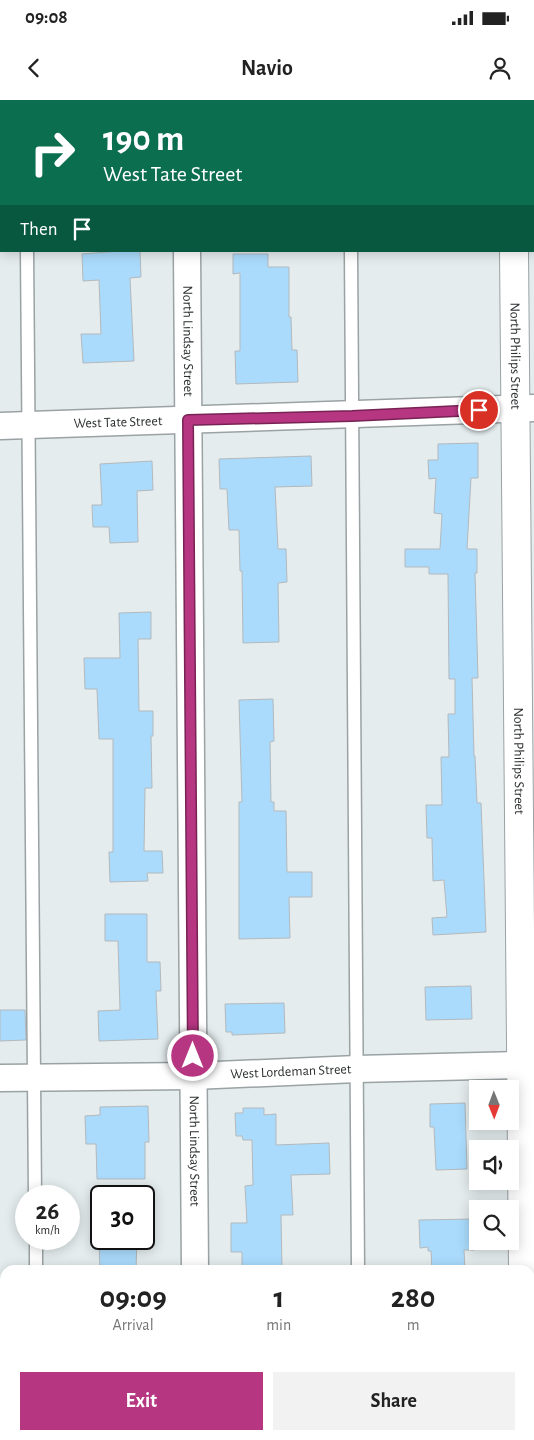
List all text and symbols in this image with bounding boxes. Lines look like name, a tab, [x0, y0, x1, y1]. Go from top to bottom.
text: 09:08	[25, 8, 68, 27]
icon: back	[20, 54, 48, 82]
icon: person	[486, 54, 514, 82]
text: Navio	[241, 57, 293, 79]
icon: right	[20, 120, 85, 185]
text: 190 m	[103, 122, 184, 157]
text: West Tate Street	[103, 163, 242, 185]
icon: arrive	[68, 215, 96, 243]
text: Then	[20, 220, 58, 239]
street label: North Lindsay Street	[180, 285, 195, 397]
street label: North Philips Street	[507, 302, 522, 410]
pin	[458, 389, 500, 431]
icon: arrive	[465, 396, 493, 424]
street label: West Tate Street	[73, 414, 163, 431]
street label: North Philips Street	[511, 707, 526, 815]
position arrow	[166, 1029, 218, 1081]
street label: West Lordeman Street	[230, 1062, 352, 1081]
north arrow	[469, 1080, 519, 1130]
map controls	[469, 1080, 519, 1250]
street label: North Lindsay Street	[187, 1095, 202, 1207]
button: sound	[469, 1140, 519, 1190]
speed limit sign: 30	[90, 1185, 155, 1250]
text: 26	[36, 1199, 59, 1224]
button: search	[469, 1200, 519, 1250]
text: km/h	[35, 1224, 60, 1236]
text: 09:09	[100, 1283, 167, 1313]
text: 1	[273, 1283, 284, 1313]
text: 280	[391, 1283, 435, 1313]
text: Arrival	[113, 1317, 154, 1333]
text: min	[266, 1317, 291, 1333]
text: m	[407, 1317, 420, 1333]
button: Exit	[20, 1372, 263, 1430]
button: Share	[273, 1372, 515, 1430]

